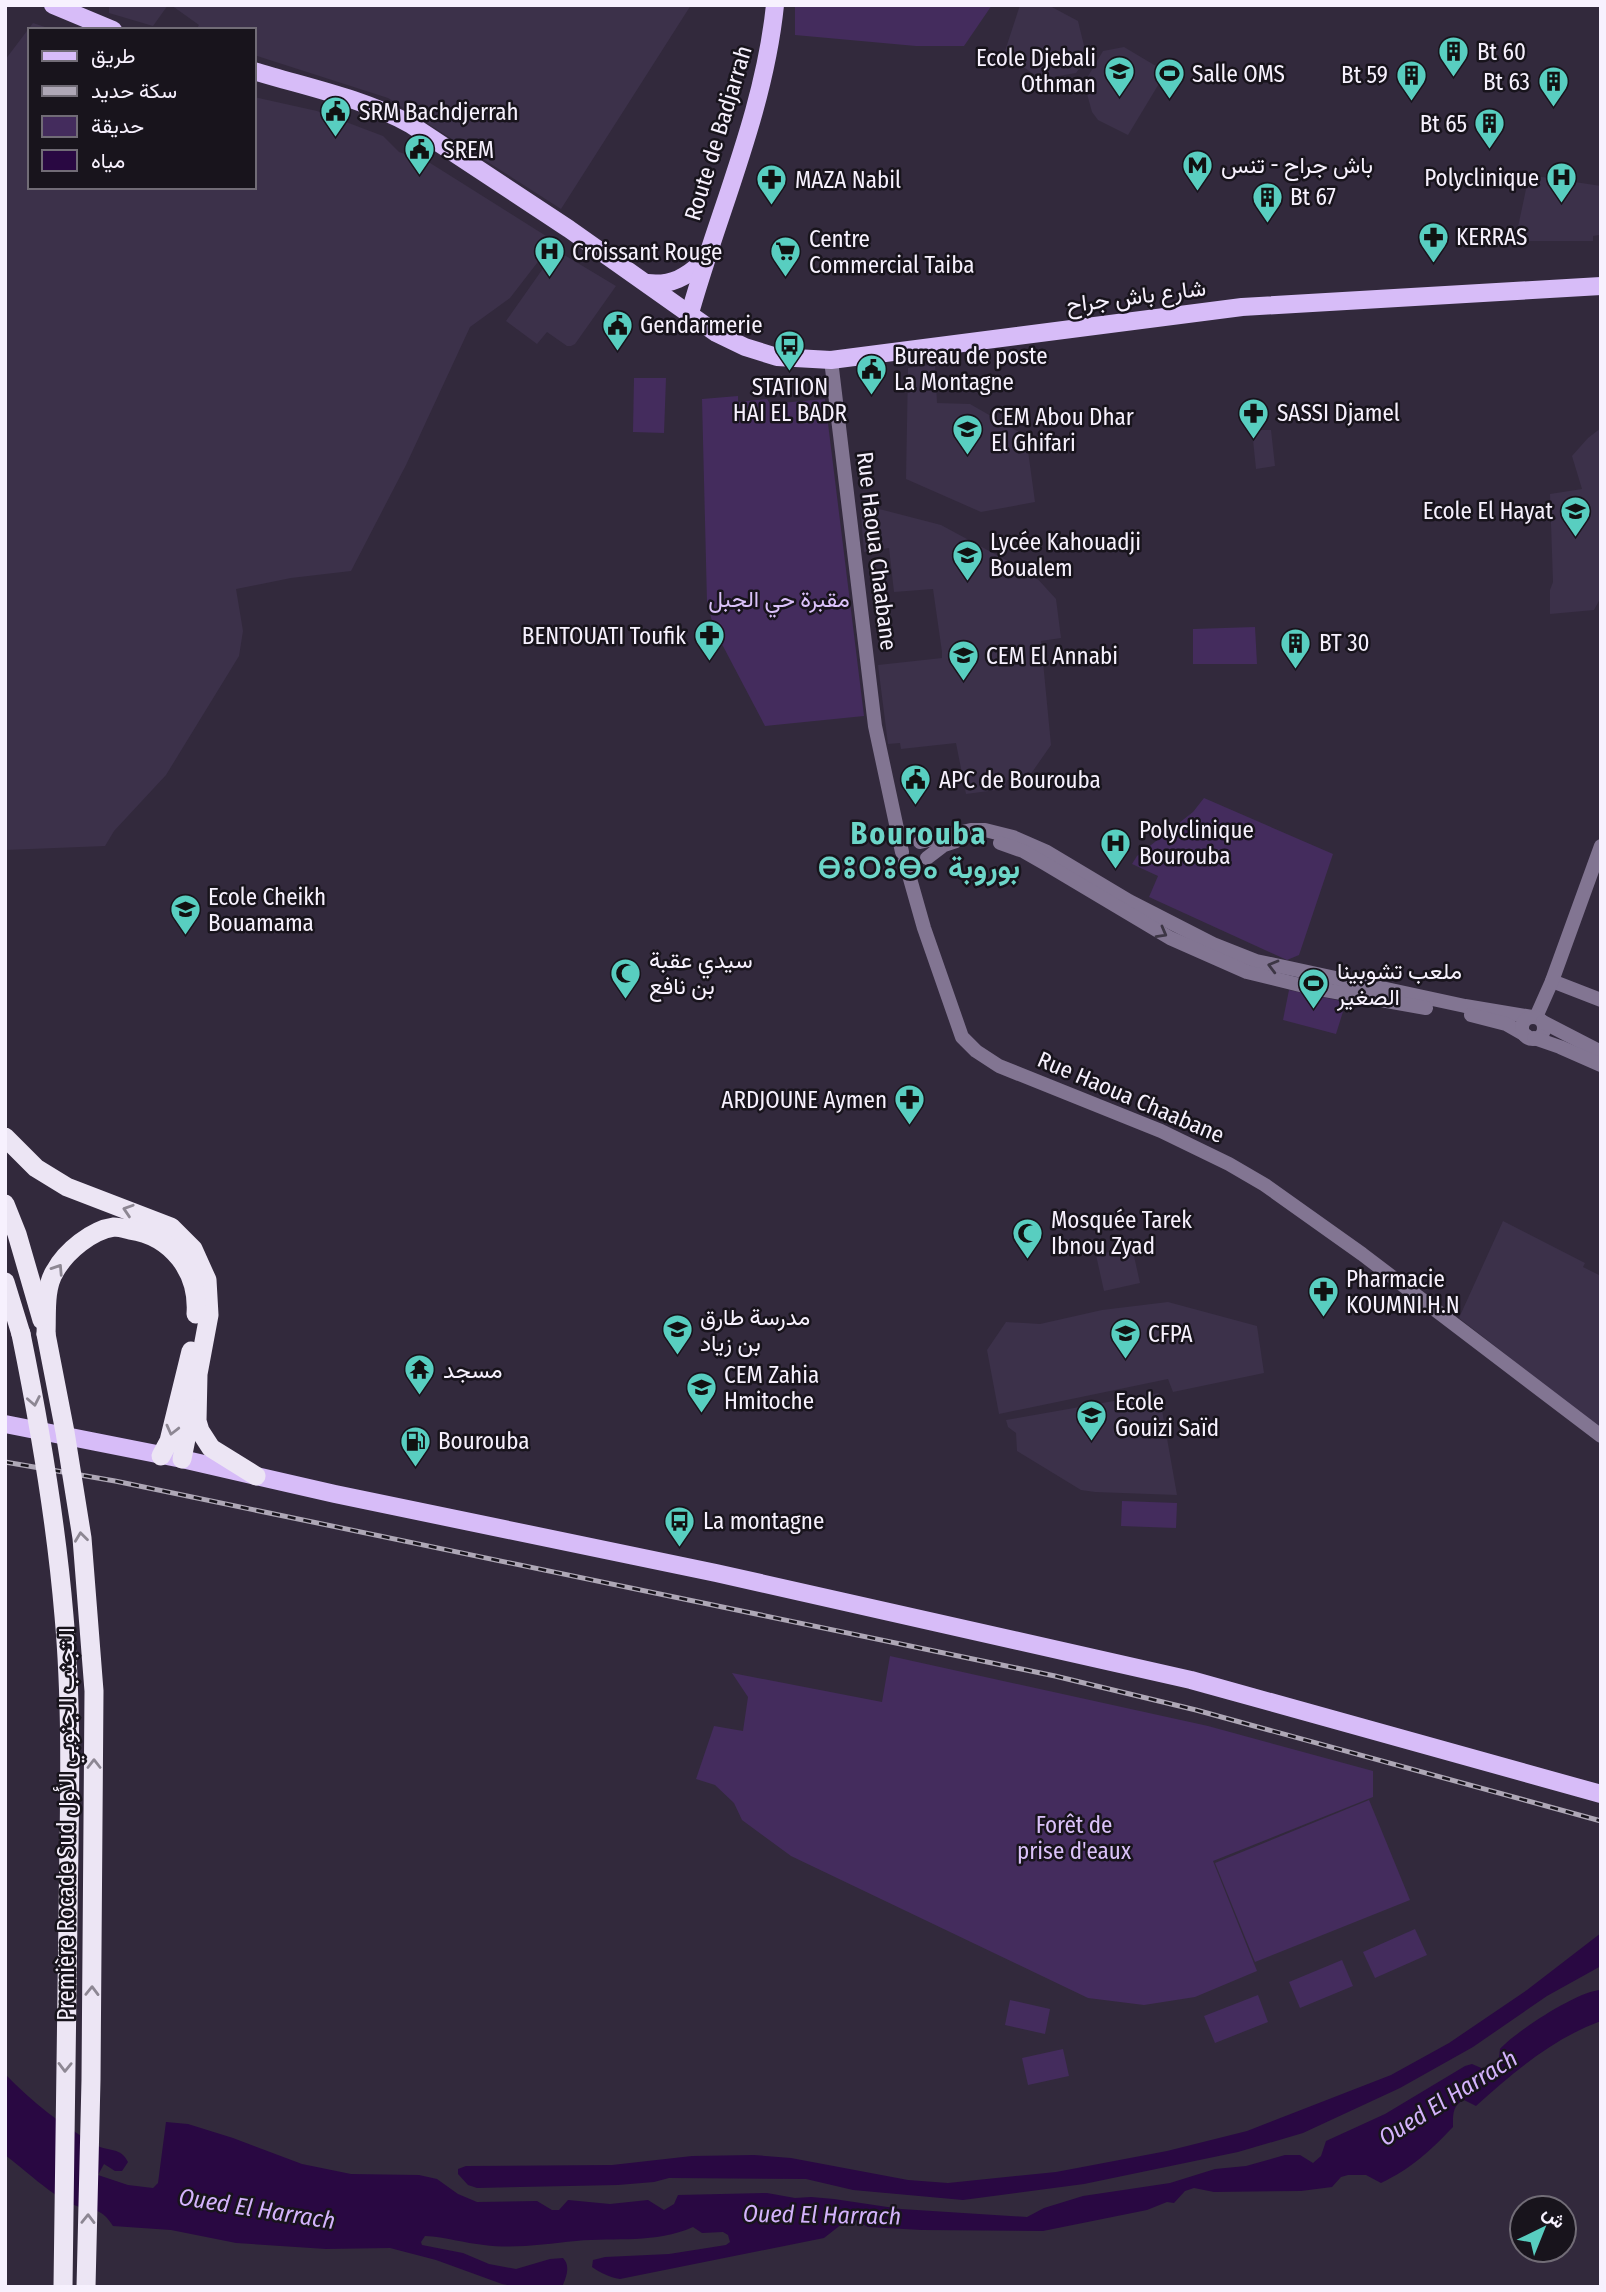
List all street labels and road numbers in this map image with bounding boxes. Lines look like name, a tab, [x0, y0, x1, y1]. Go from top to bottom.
street label: Route de Badjarrah	[678, 42, 758, 224]
street label: شارع باش جراح	[1065, 274, 1208, 320]
street label: Rue Haoua Chaabane	[851, 450, 903, 652]
street label: Rue Haoua Chaabane	[1033, 1045, 1229, 1149]
street label: Première Rocade Sud التجنب الجنوبي الأول	[52, 1627, 85, 2021]

